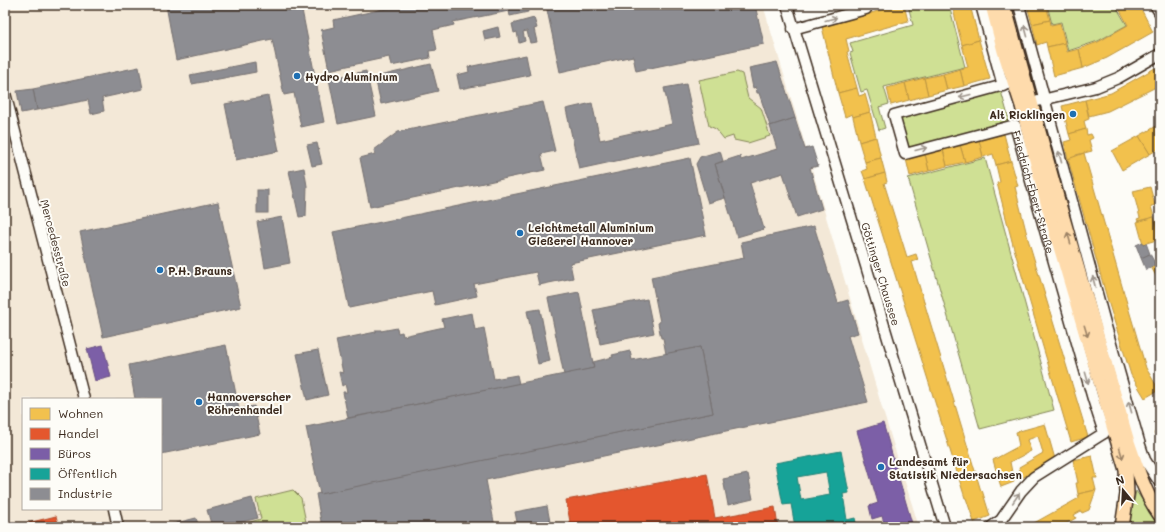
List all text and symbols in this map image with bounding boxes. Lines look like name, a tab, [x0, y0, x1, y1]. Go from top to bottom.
one-way arrow	[824, 15, 837, 22]
one-way arrow	[1022, 25, 1029, 38]
place label: Hydro Aluminium	[305, 69, 398, 84]
marker: Hydro Aluminium	[292, 71, 302, 81]
one-way arrow	[959, 93, 972, 100]
place label: Alt Ricklingen	[989, 107, 1065, 122]
marker: Alt Ricklingen	[1068, 109, 1078, 119]
street label: Friedrich-Ebert-Straße	[1009, 128, 1059, 255]
one-way arrow	[914, 145, 927, 153]
one-way arrow	[1056, 151, 1063, 164]
street label: Mercedesstraße	[37, 198, 75, 289]
place label: Leichtmetall Aluminium Gießerei Hannover	[528, 220, 654, 248]
street label: Göttinger Chaussee	[858, 221, 904, 328]
marker: Leichtmetall Aluminium Gießerei Hannover	[515, 228, 525, 238]
one-way arrow	[1065, 232, 1072, 245]
place label: P.H. Brauns	[168, 263, 233, 278]
marker: P.H. Brauns	[155, 265, 165, 275]
one-way arrow	[1090, 276, 1097, 289]
one-way arrow	[1083, 325, 1090, 338]
one-way arrow	[1084, 371, 1091, 384]
place label: Hannoverscher Röhrenhandel	[207, 389, 291, 417]
marker: Hannoverscher Röhrenhandel	[194, 397, 204, 407]
legend	[22, 398, 162, 510]
one-way arrow	[1126, 401, 1133, 414]
text: Wohnen	[58, 405, 103, 421]
text: Handel	[58, 425, 99, 441]
text: Büros	[58, 445, 91, 461]
one-way arrow	[1118, 446, 1125, 459]
place label: Landesamt für Statistik Niedersachsen	[889, 454, 1022, 482]
marker: Landesamt für Statistik Niedersachsen	[876, 462, 886, 472]
text: Öffentlich	[58, 465, 117, 481]
north arrow	[1103, 470, 1143, 510]
text: N	[1113, 472, 1126, 488]
text: Industrie	[58, 485, 112, 501]
one-way arrow	[1012, 493, 1020, 504]

